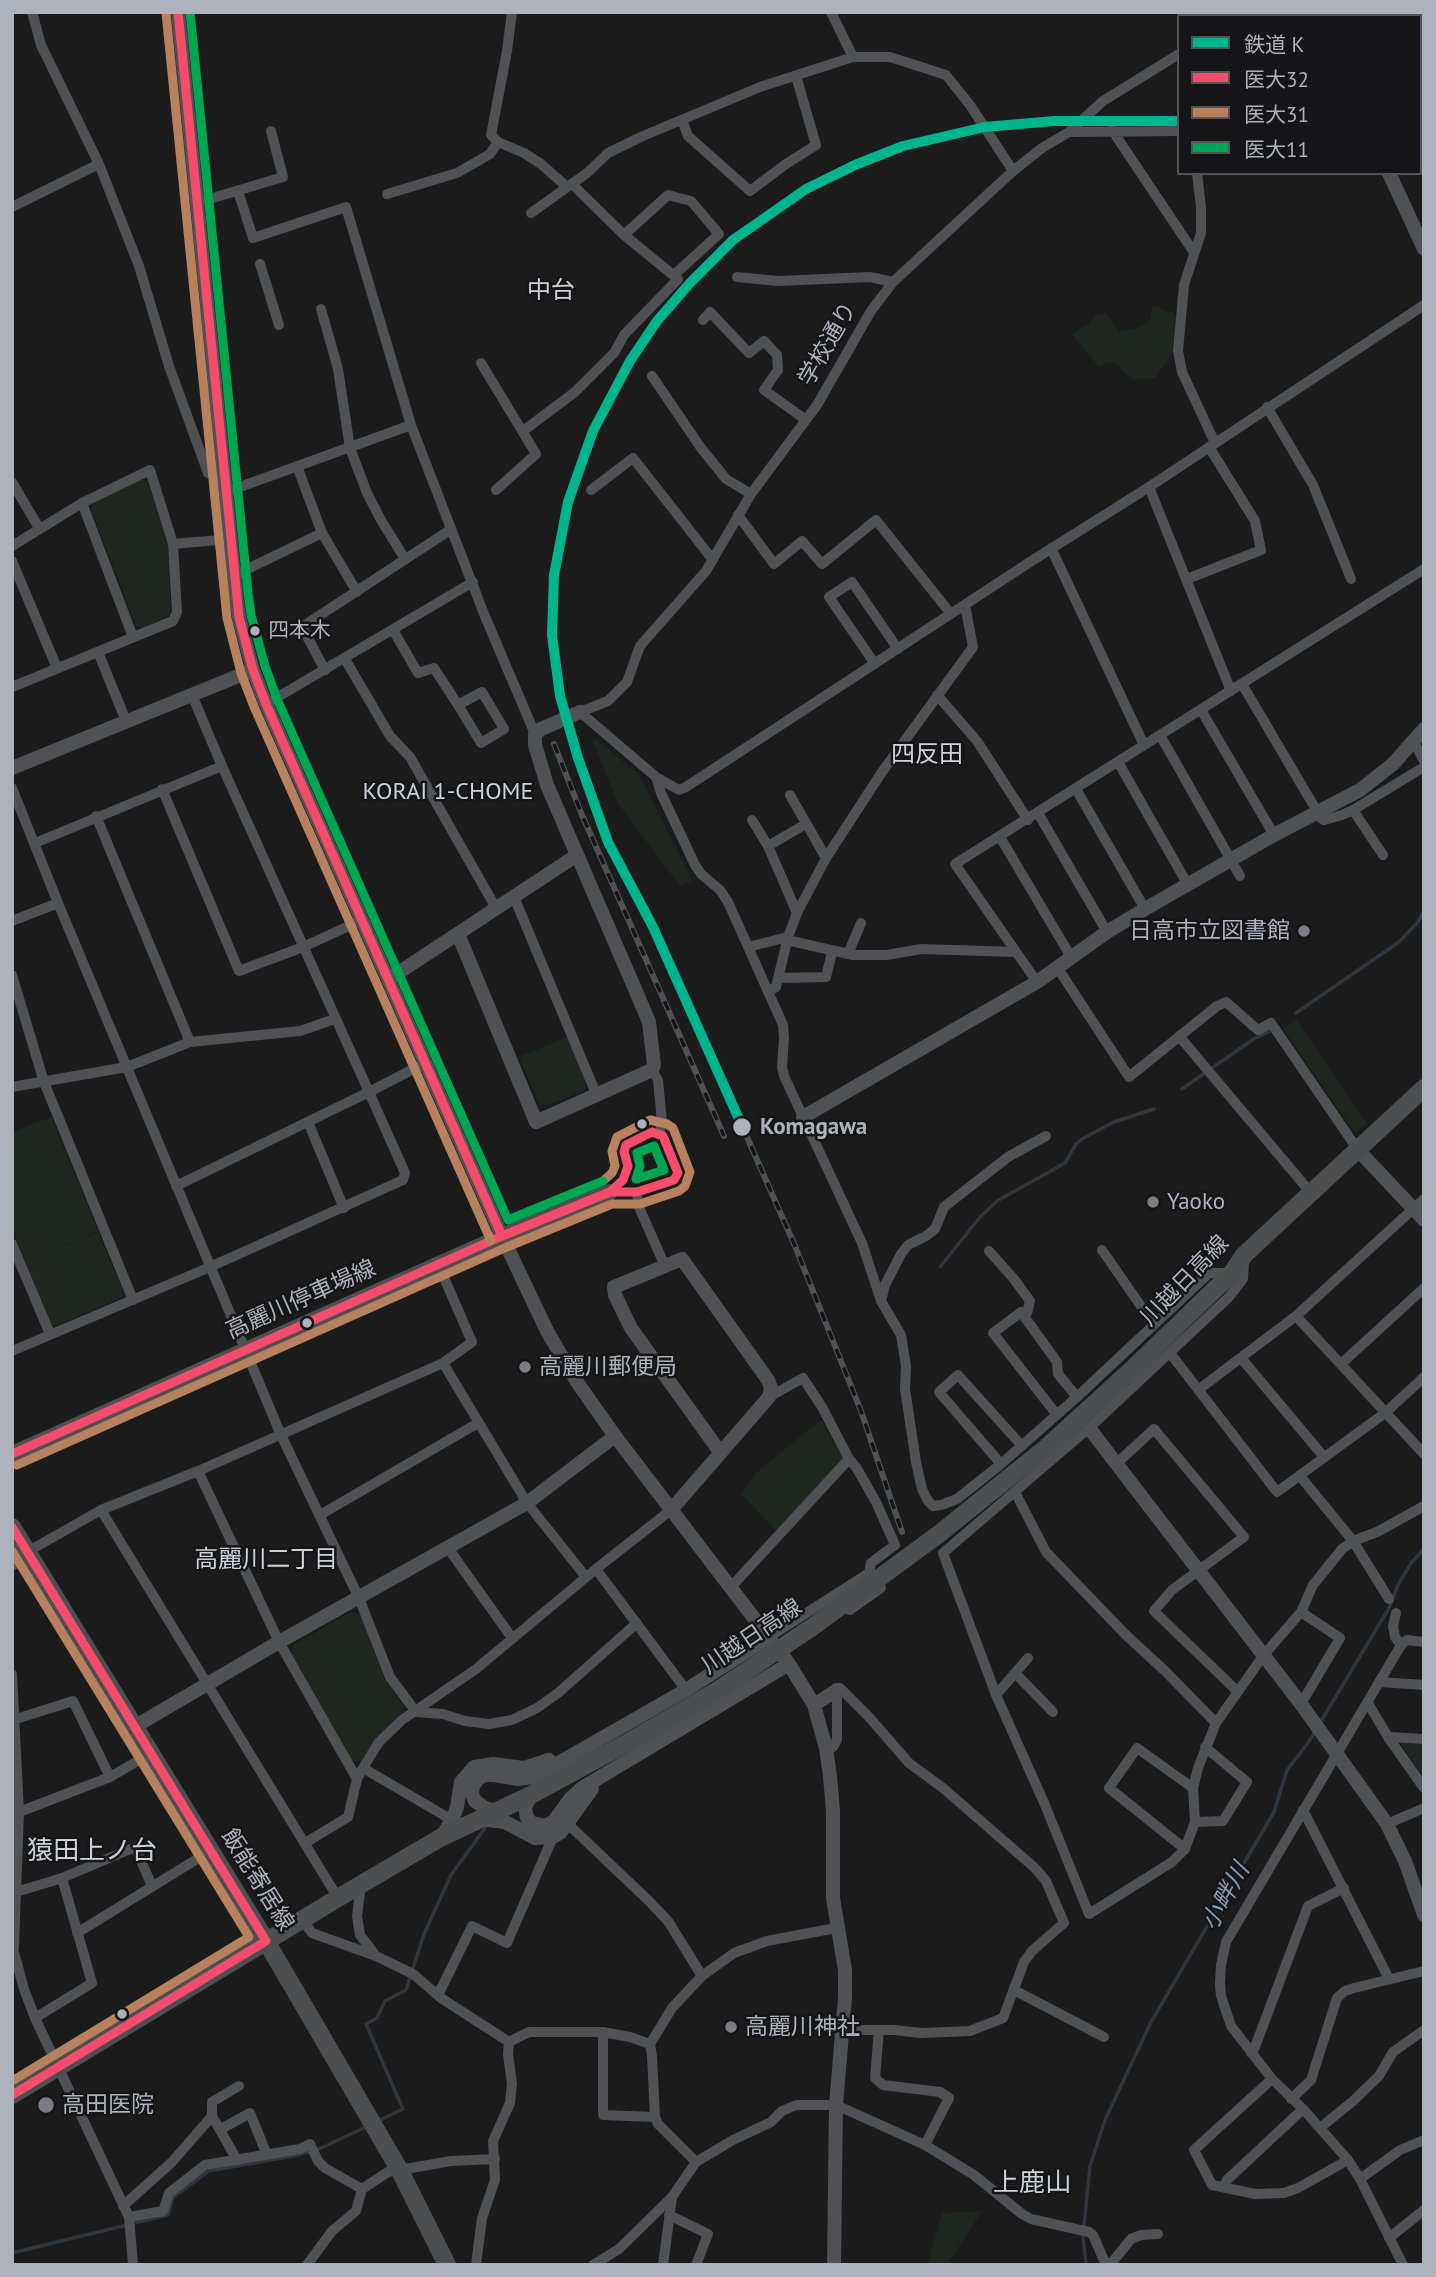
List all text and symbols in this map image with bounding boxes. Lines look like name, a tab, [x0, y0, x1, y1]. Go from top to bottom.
legend	[1177, 14, 1422, 175]
text: 鉄道 K	[1244, 31, 1304, 58]
text: 医大32	[1244, 66, 1309, 93]
text: 医大31	[1244, 101, 1309, 128]
text: 医大11	[1244, 136, 1309, 163]
district label: 中台	[527, 277, 575, 305]
street label: 学校通り	[793, 297, 863, 391]
place label: 四本木	[268, 618, 331, 644]
marker: 四本木	[248, 624, 262, 638]
district label: 四反田	[891, 741, 963, 769]
district label: KORAI 1-CHOME	[351, 778, 545, 806]
place label: 日高市立図書館	[1129, 917, 1290, 945]
marker: 日高市立図書館	[1296, 923, 1312, 939]
place label: Komagawa	[760, 1113, 867, 1141]
marker: Komagawa	[731, 1116, 753, 1138]
unlabelled marker	[635, 1117, 649, 1131]
place label: Yaoko	[1167, 1188, 1225, 1216]
marker: Yaoko	[1145, 1194, 1161, 1210]
street label: 川越日高線	[1135, 1230, 1235, 1332]
street label: 高麗川停車場線	[222, 1255, 380, 1345]
unlabelled marker	[300, 1316, 314, 1330]
place label: 高麗川郵便局	[539, 1353, 677, 1381]
marker: 高麗川郵便局	[517, 1359, 533, 1375]
district label: 高麗川二丁目	[194, 1546, 338, 1574]
street label: 川越日高線	[697, 1593, 807, 1681]
street label: 飯能寄居線	[215, 1824, 299, 1936]
district label: 猿田上ノ台	[27, 1836, 157, 1868]
water label: 小畔川	[1196, 1859, 1256, 1935]
unlabelled marker	[115, 2007, 129, 2021]
place label: 高麗川神社	[745, 2013, 860, 2041]
marker: 高麗川神社	[723, 2019, 739, 2035]
place label: 高田医院	[62, 2091, 154, 2119]
marker: 高田医院	[36, 2095, 56, 2115]
district label: 上鹿山	[993, 2168, 1071, 2200]

